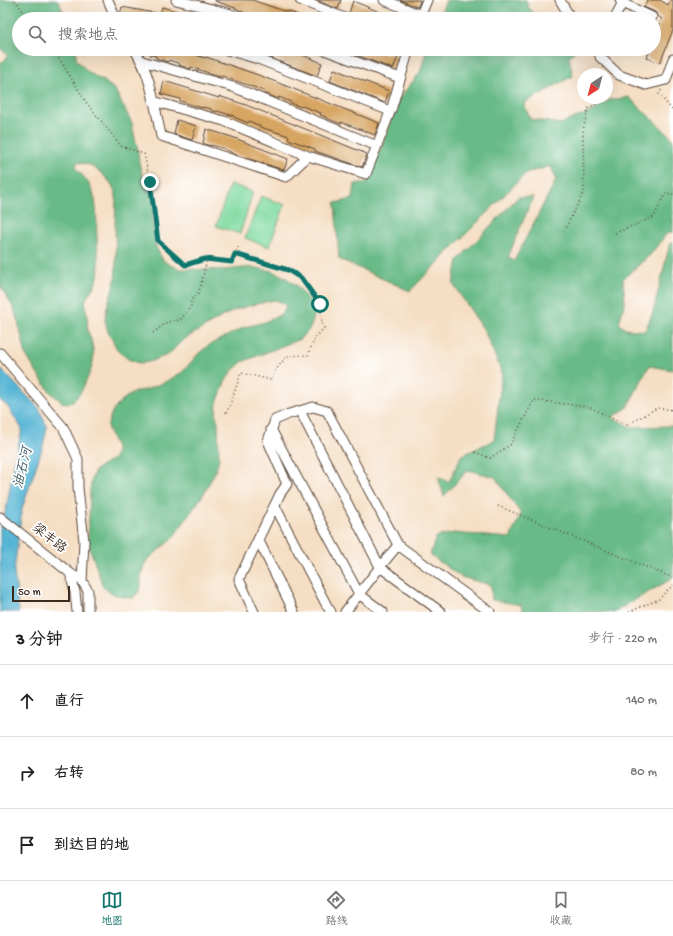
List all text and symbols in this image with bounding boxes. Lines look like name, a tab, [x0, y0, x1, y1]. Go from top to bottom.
search box	[12, 12, 661, 56]
icon: search	[26, 23, 48, 45]
text: 搜索地点	[58, 27, 118, 45]
north arrow	[577, 68, 613, 104]
route end	[141, 173, 159, 191]
route start	[311, 295, 329, 313]
water label: 油石河	[10, 443, 38, 490]
street label: 梁丰路	[29, 520, 70, 557]
scale bar	[12, 584, 70, 603]
text: 50 m	[18, 587, 40, 599]
text: 3 分钟	[16, 631, 63, 651]
text: 步行 · 220 m	[588, 632, 657, 647]
icon: ahead	[16, 690, 38, 712]
text: 直行	[54, 693, 84, 711]
text: 140 m	[626, 693, 657, 708]
icon: right	[16, 762, 38, 784]
text: 右转	[54, 765, 84, 783]
text: 80 m	[630, 765, 657, 780]
icon: arrive	[16, 834, 38, 856]
text: 到达目的地	[54, 837, 129, 855]
tab: 地图	[101, 889, 123, 928]
tab: 路线	[325, 889, 347, 928]
tab: 收藏	[550, 889, 572, 928]

